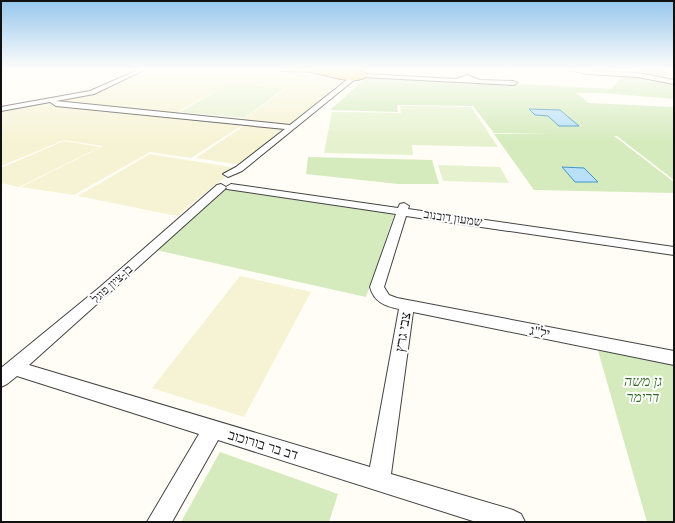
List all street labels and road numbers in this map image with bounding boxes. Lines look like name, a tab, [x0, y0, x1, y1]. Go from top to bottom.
street label: שמעון דובנוב	[423, 207, 484, 229]
street label: בן-ציון פוגל	[88, 262, 136, 307]
street label: צבי גרץ	[392, 311, 414, 353]
street label: יל"ג	[528, 323, 552, 341]
street label: דב בר בורוכוב	[226, 427, 300, 463]

